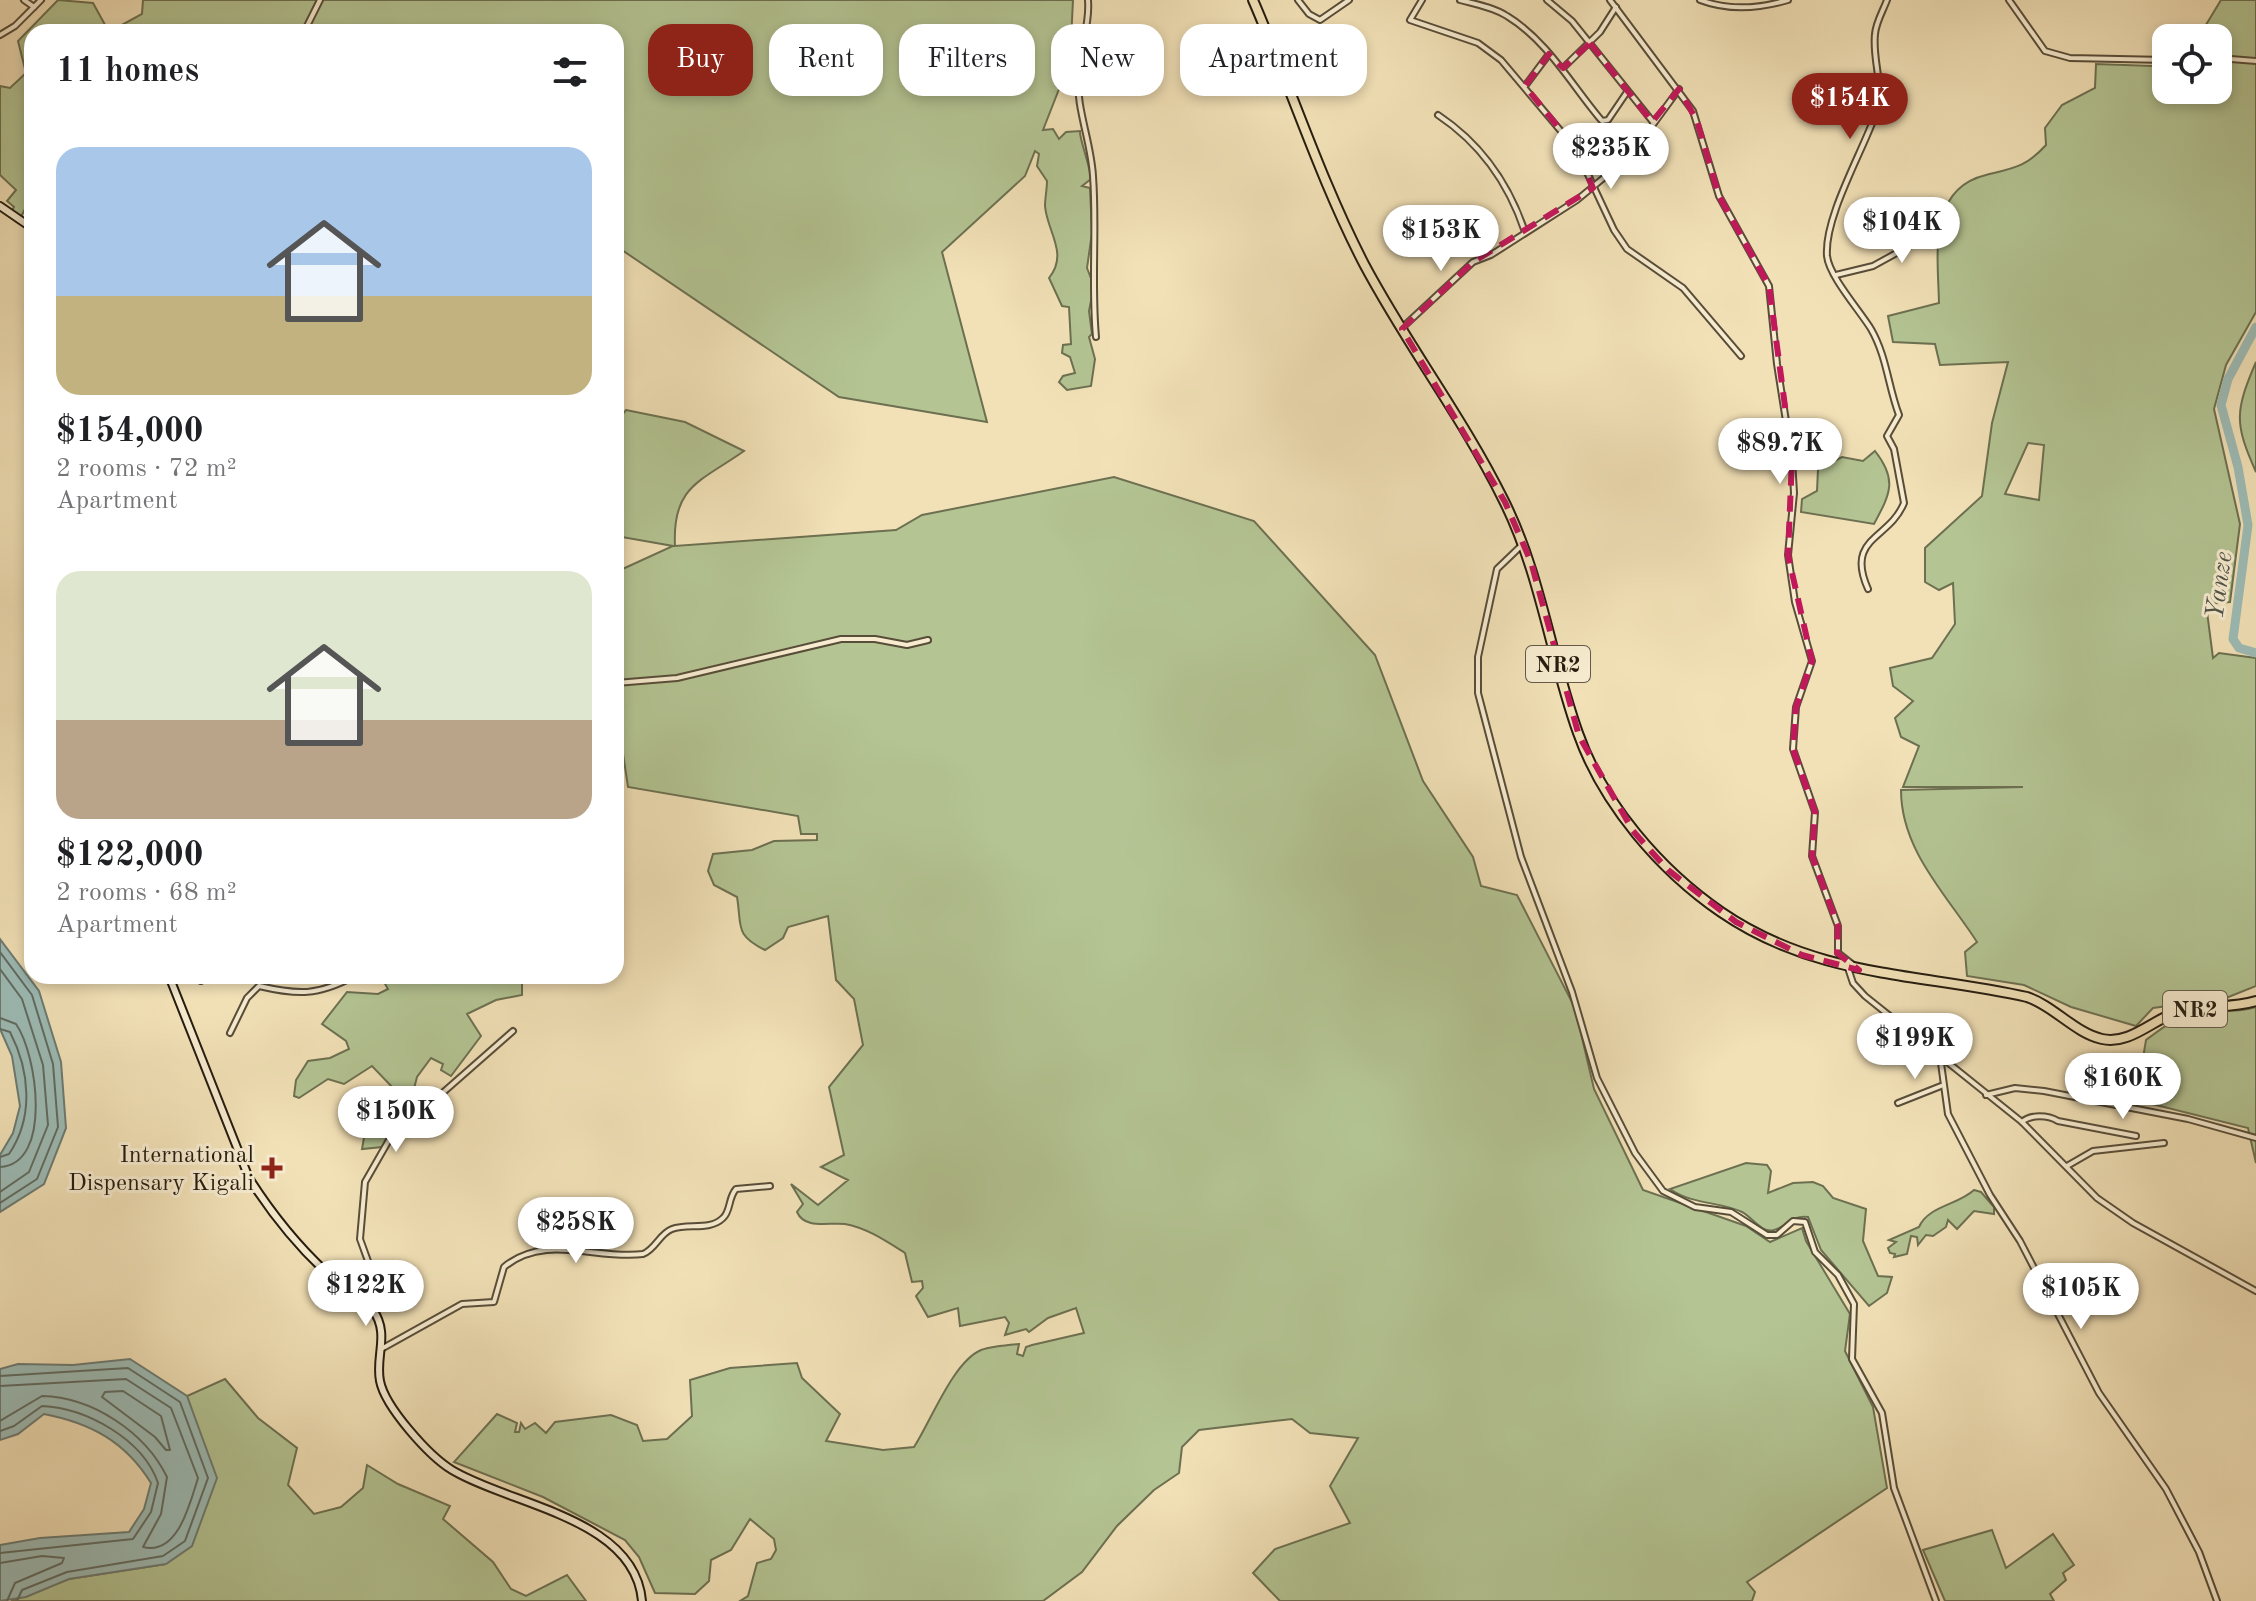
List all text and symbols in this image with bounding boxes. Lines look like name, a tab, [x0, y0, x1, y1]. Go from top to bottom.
chip: Buy	[648, 24, 753, 96]
chip: Rent	[769, 24, 883, 96]
chip: Filters	[899, 24, 1035, 96]
chip: New	[1051, 24, 1164, 96]
chip: Apartment	[1180, 24, 1367, 96]
map controls	[2152, 24, 2232, 104]
button: locate	[2152, 24, 2232, 104]
icon: filters	[548, 50, 592, 94]
text: 11 homes	[56, 55, 199, 89]
pin: $154K	[1794, 73, 1906, 141]
text: $154K	[1810, 86, 1890, 112]
pin: $235K	[1555, 123, 1667, 191]
text: $235K	[1571, 136, 1651, 162]
pin: $104K	[1846, 197, 1958, 265]
icon: home	[252, 199, 396, 343]
pin: $153K	[1385, 205, 1497, 273]
text: $104K	[1862, 210, 1942, 236]
text: $153K	[1401, 218, 1481, 244]
text: $154,000	[56, 415, 204, 449]
pin: $89.7K	[1715, 418, 1845, 486]
text: $89.7K	[1736, 431, 1824, 457]
text: 2 rooms · 72 m²	[56, 456, 237, 482]
text: Apartment	[56, 488, 178, 514]
water label: Yanze	[2202, 550, 2238, 621]
icon: home	[252, 623, 396, 767]
road number: NR2	[1526, 646, 1590, 682]
text: $122,000	[56, 839, 204, 873]
text: 2 rooms · 68 m²	[56, 880, 237, 906]
text: Apartment	[56, 912, 178, 938]
road number: NR2	[2163, 991, 2227, 1027]
pin: $199K	[1859, 1013, 1971, 1081]
text: $199K	[1875, 1026, 1955, 1052]
pin: $160K	[2067, 1053, 2179, 1121]
text: $160K	[2083, 1066, 2163, 1092]
pin: $150K	[340, 1086, 452, 1154]
text: $150K	[356, 1099, 436, 1125]
place label: International Dispensary Kigali	[68, 1144, 254, 1196]
marker: International Dispensary Kigali	[261, 1157, 283, 1179]
pin: $258K	[520, 1197, 632, 1265]
text: $258K	[536, 1210, 616, 1236]
pin: $122K	[310, 1260, 422, 1328]
pin: $105K	[2025, 1263, 2137, 1331]
text: $122K	[326, 1273, 406, 1299]
text: $105K	[2041, 1276, 2121, 1302]

